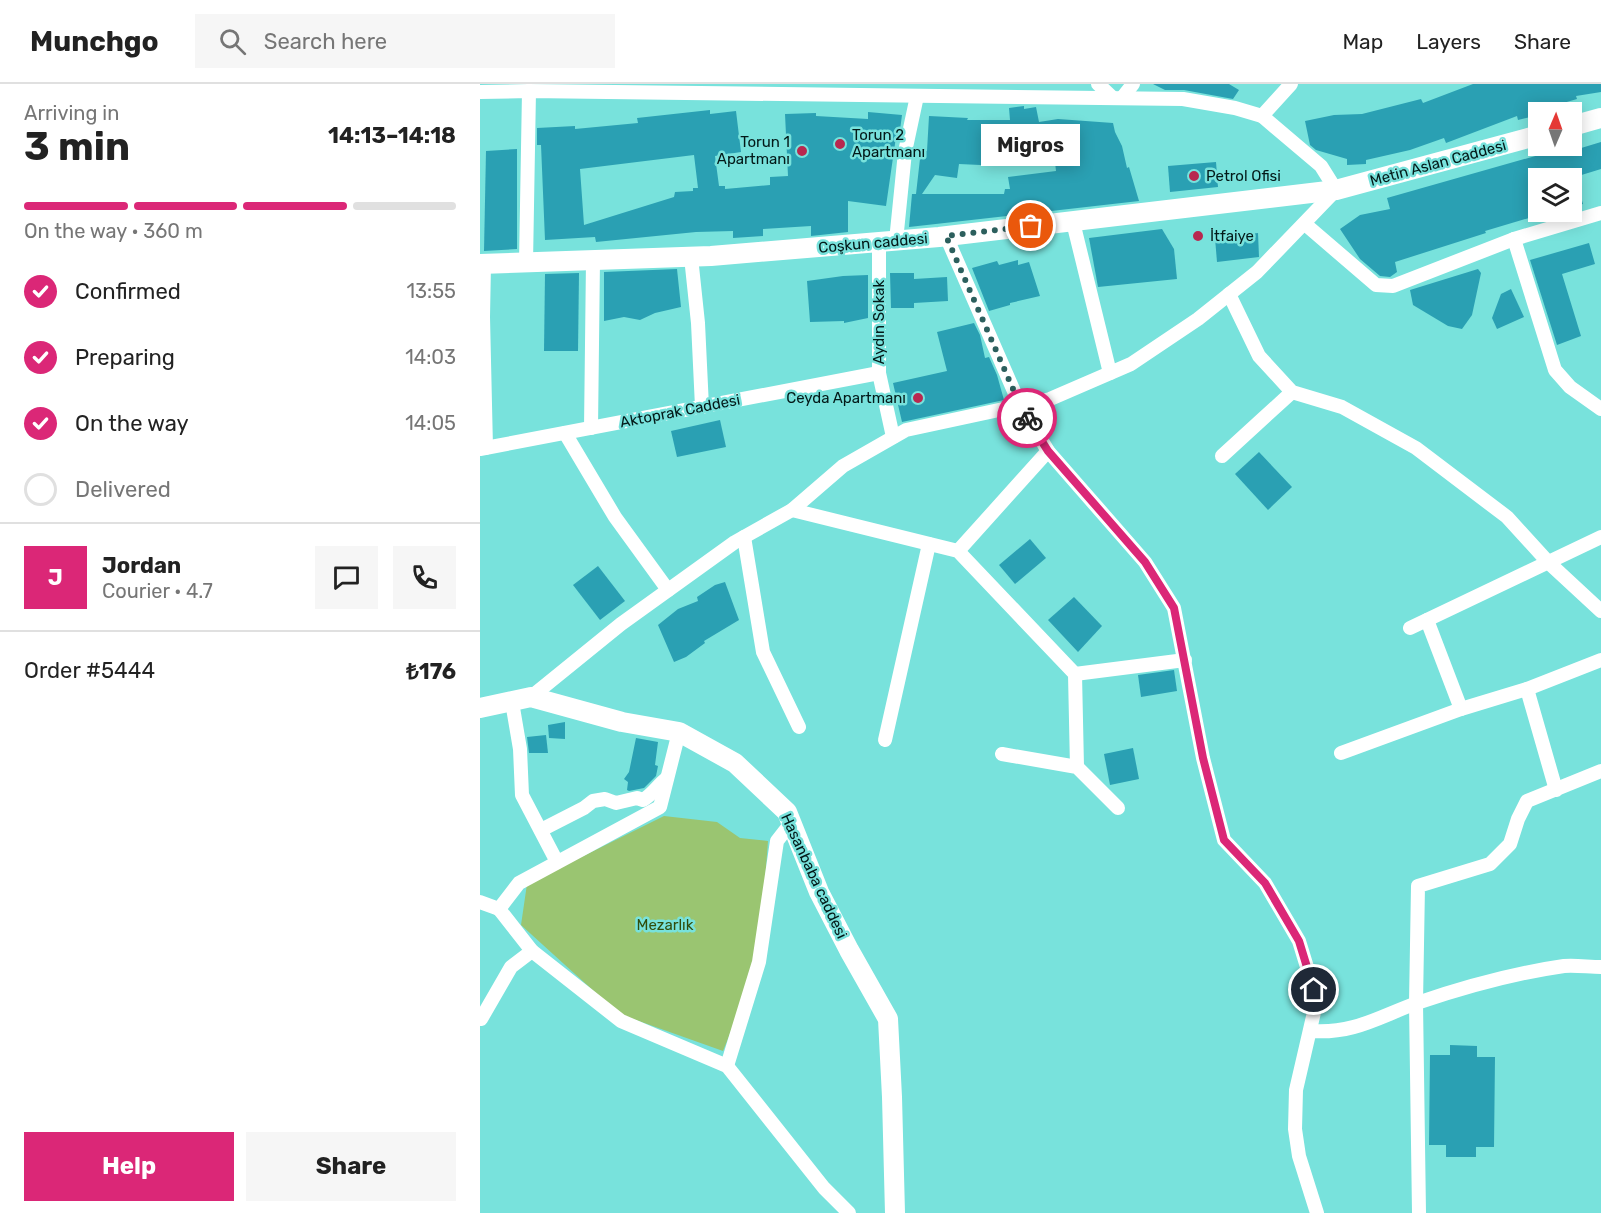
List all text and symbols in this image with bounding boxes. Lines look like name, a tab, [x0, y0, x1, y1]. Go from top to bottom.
search box	[195, 14, 615, 68]
text: Munchgo	[30, 25, 159, 58]
icon: search	[216, 25, 249, 58]
text: Search here	[264, 28, 387, 55]
text: Map	[1342, 29, 1383, 54]
text: Layers	[1416, 29, 1481, 54]
text: Share	[1514, 29, 1571, 54]
text: Arriving in	[24, 101, 119, 125]
north arrow	[1528, 102, 1582, 156]
map controls	[1528, 102, 1582, 222]
text: 14:13–14:18	[328, 122, 456, 149]
text: 3 min	[24, 124, 130, 170]
callout: Migros	[982, 124, 1080, 166]
place label: Torun 2 Apartmanı	[852, 126, 925, 161]
place label: Torun 1 Apartmanı	[717, 133, 790, 168]
text: Migros	[997, 133, 1064, 157]
street label: Metin Aslan Caddesi	[1368, 136, 1508, 190]
marker: Torun 2 Apartmanı	[833, 137, 847, 151]
marker: Torun 1 Apartmanı	[795, 144, 809, 158]
place label: Petrol Ofisi	[1206, 167, 1281, 185]
button: layers	[1528, 168, 1582, 222]
marker: Petrol Ofisi	[1187, 169, 1201, 183]
pin	[1005, 200, 1056, 251]
icon: bag	[1014, 209, 1047, 242]
text: On the way · 360 m	[24, 219, 203, 243]
place label: İtfaiye	[1210, 227, 1254, 245]
street label: Coşkun caddesi	[817, 229, 929, 257]
marker: İtfaiye	[1191, 229, 1205, 243]
icon: check	[24, 275, 57, 308]
text: Confirmed	[75, 278, 181, 305]
text: 13:55	[407, 279, 456, 303]
street label: Aydın Sokak	[870, 280, 888, 364]
icon: check	[24, 341, 57, 374]
text: Preparing	[75, 344, 175, 371]
text: 14:03	[405, 345, 456, 369]
courier	[997, 388, 1057, 448]
place label: Ceyda Apartmanı	[786, 389, 906, 407]
street label: Aktoprak Caddesi	[618, 391, 742, 431]
marker: Ceyda Apartmanı	[911, 391, 925, 405]
icon: bike	[1011, 402, 1044, 435]
icon: check	[24, 407, 57, 440]
text: On the way	[75, 410, 189, 437]
text: 14:05	[405, 411, 456, 435]
text: Delivered	[75, 476, 171, 503]
button: chat	[315, 546, 378, 609]
button: phone	[393, 546, 456, 609]
text: Jordan	[102, 552, 181, 579]
text: J	[48, 564, 63, 591]
text: Courier · 4.7	[102, 579, 213, 603]
text: Order #5444	[24, 657, 155, 684]
text: ₺176	[406, 658, 456, 685]
street label: Hasanbaba caddesi	[777, 810, 851, 942]
park label: Mezarlık	[637, 916, 694, 934]
pin	[1288, 964, 1339, 1015]
icon: home	[1297, 973, 1330, 1006]
button: Help	[24, 1132, 234, 1201]
button: Share	[246, 1132, 456, 1201]

